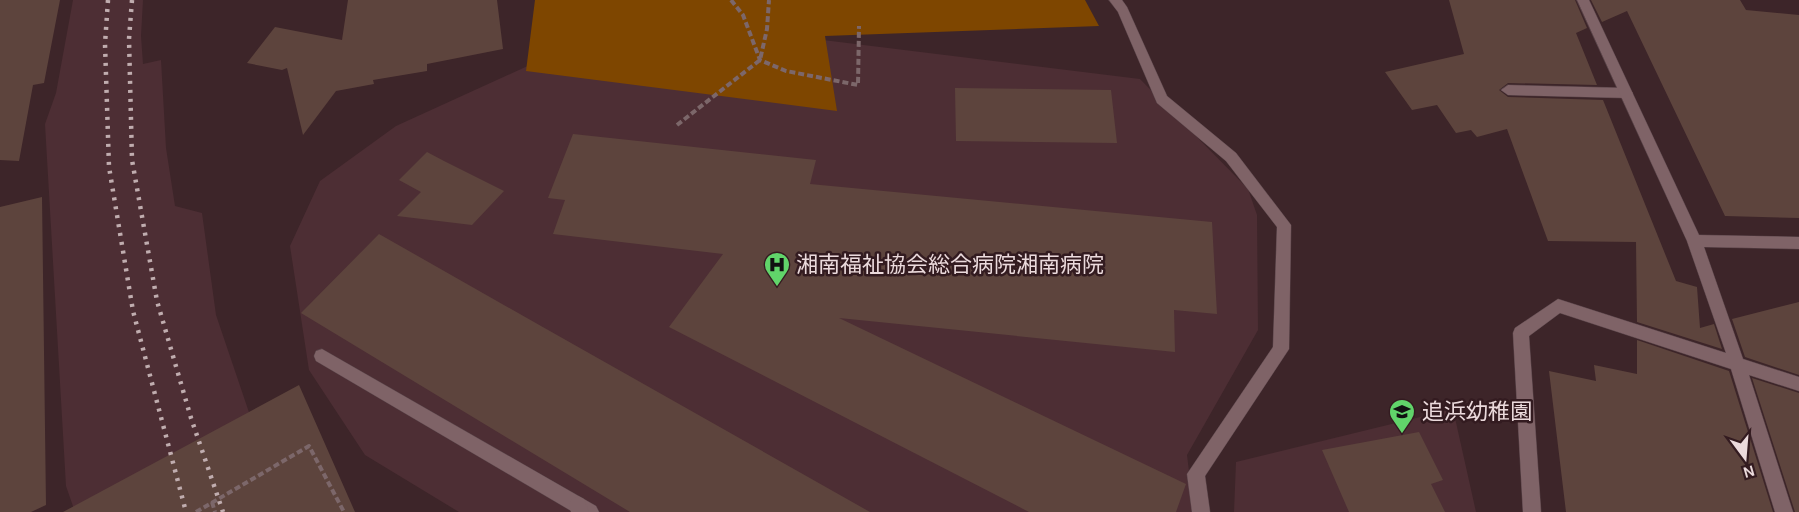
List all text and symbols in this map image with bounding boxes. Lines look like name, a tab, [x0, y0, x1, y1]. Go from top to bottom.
hospital icon: 湘南福祉協会総合病院湘南病院	[762, 250, 792, 288]
place label: 湘南福祉協会総合病院湘南病院	[796, 252, 1104, 278]
school or university icon: 追浜幼稚園	[1387, 397, 1417, 435]
place label: 追浜幼稚園	[1422, 399, 1532, 425]
north arrow	[1715, 428, 1775, 488]
text: N	[1741, 461, 1757, 483]

